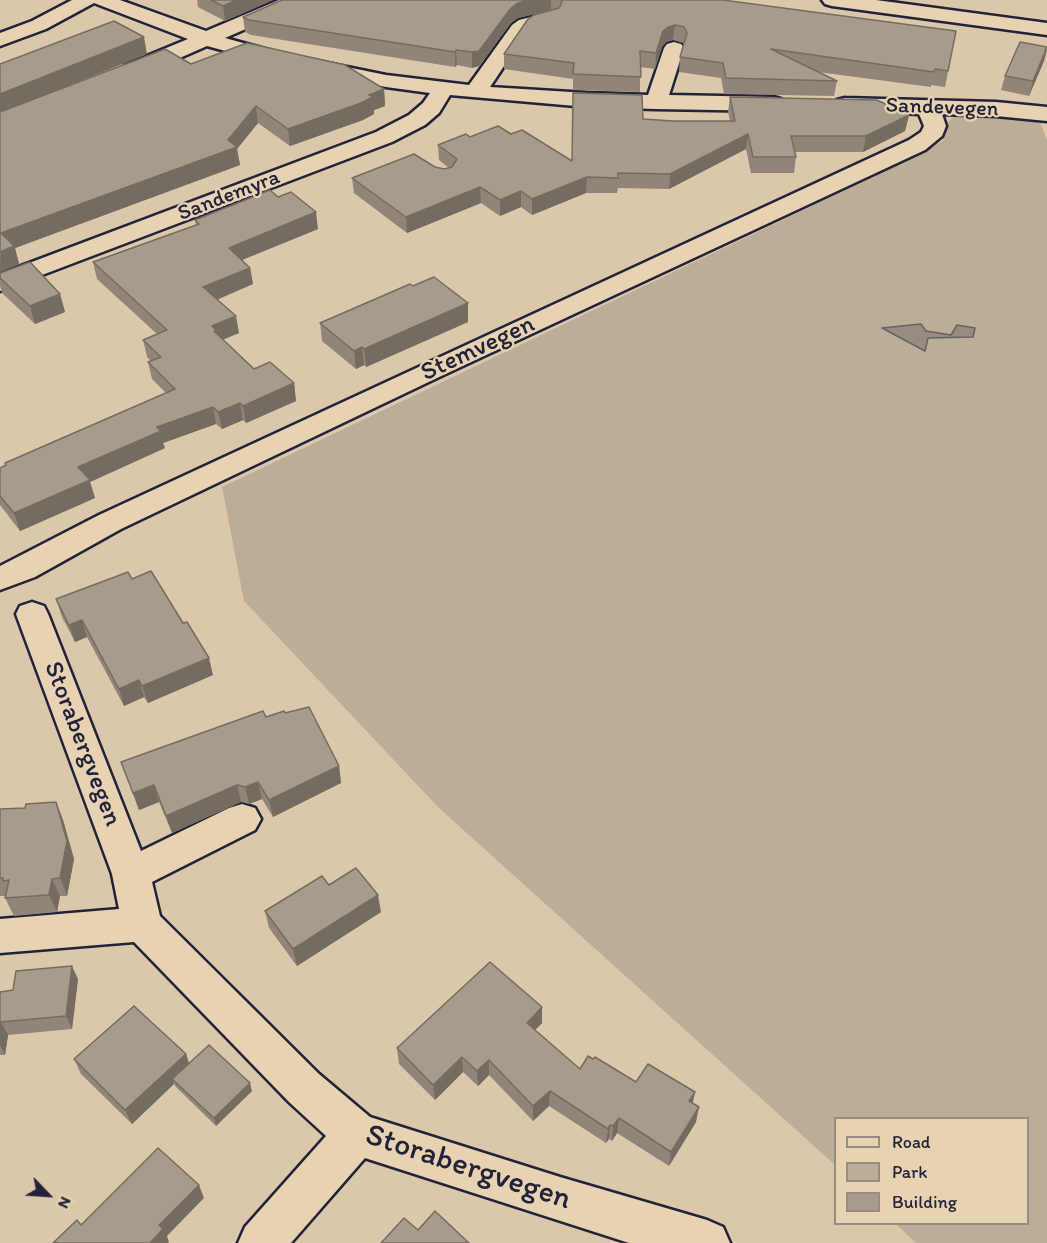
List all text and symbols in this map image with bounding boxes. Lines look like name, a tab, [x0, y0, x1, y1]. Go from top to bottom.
street label: Sandevegen	[885, 93, 999, 123]
street label: Sandemyra	[174, 164, 284, 228]
street label: Stemvegen	[416, 309, 540, 389]
street label: Storabergvegen	[36, 657, 128, 831]
street label: Storabergvegen	[360, 1117, 576, 1219]
legend	[834, 1117, 1029, 1225]
text: Road	[892, 1131, 931, 1153]
text: Park	[892, 1161, 927, 1183]
north arrow	[18, 1165, 78, 1225]
text: Building	[892, 1191, 957, 1213]
text: N	[54, 1194, 76, 1212]

